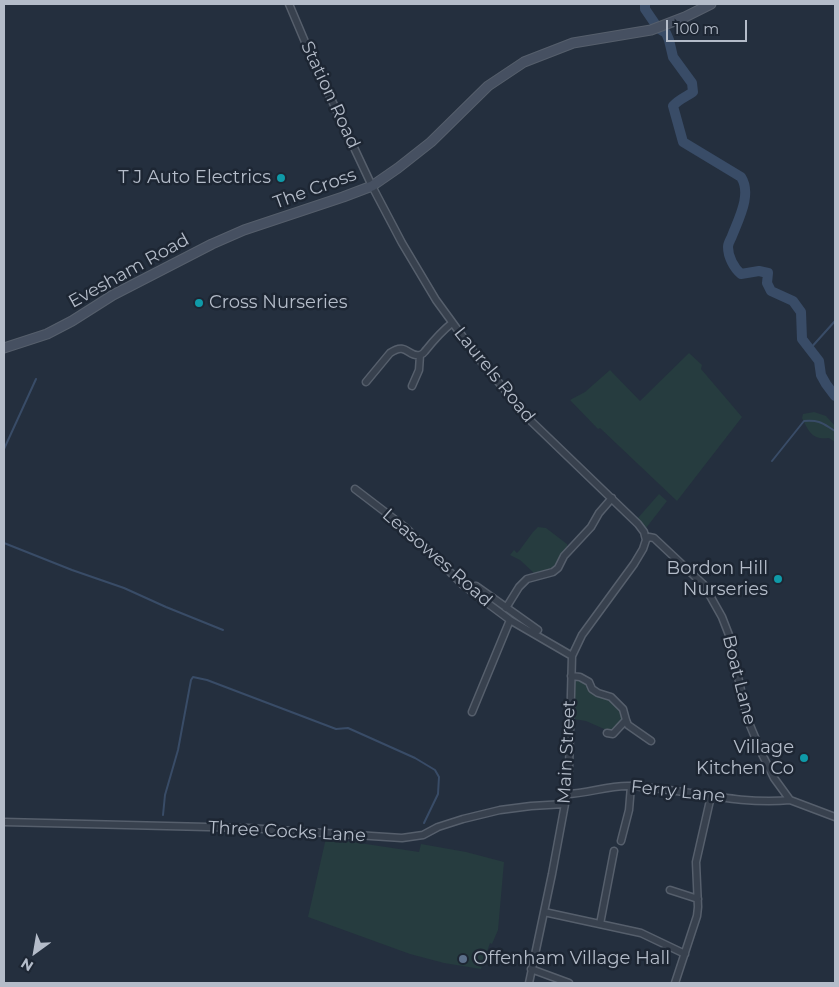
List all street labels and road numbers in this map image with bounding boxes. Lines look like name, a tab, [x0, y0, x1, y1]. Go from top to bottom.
street label: Station Road	[296, 38, 364, 152]
street label: The Cross	[271, 164, 359, 214]
street label: Evesham Road	[65, 229, 193, 313]
street label: Laurels Road	[449, 323, 539, 427]
street label: Leasowes Road	[378, 504, 496, 612]
street label: Boat Lane	[717, 633, 761, 727]
street label: Main Street	[553, 700, 581, 804]
street label: Ferry Lane	[630, 776, 726, 808]
street label: Three Cocks Lane	[208, 817, 366, 847]

